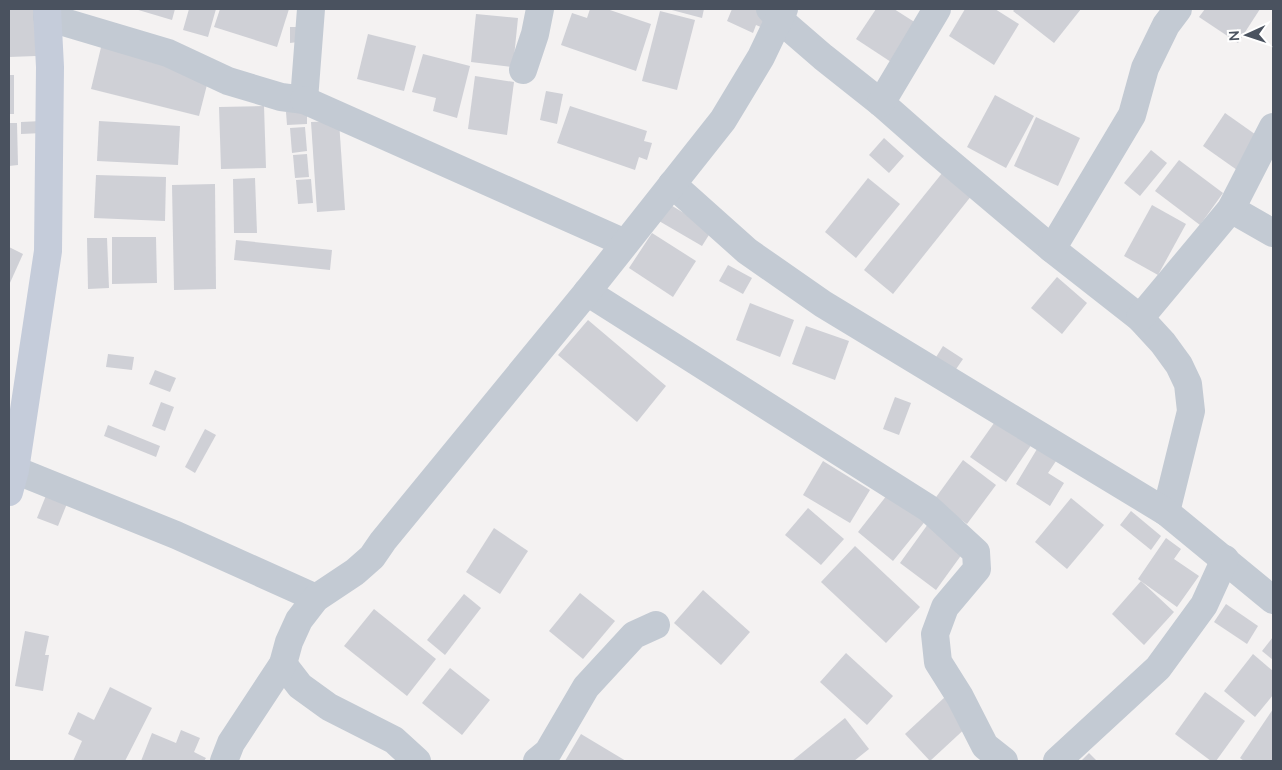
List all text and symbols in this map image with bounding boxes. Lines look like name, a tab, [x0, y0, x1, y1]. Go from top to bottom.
north arrow	[1222, 10, 1272, 60]
text: N	[1225, 30, 1244, 41]

